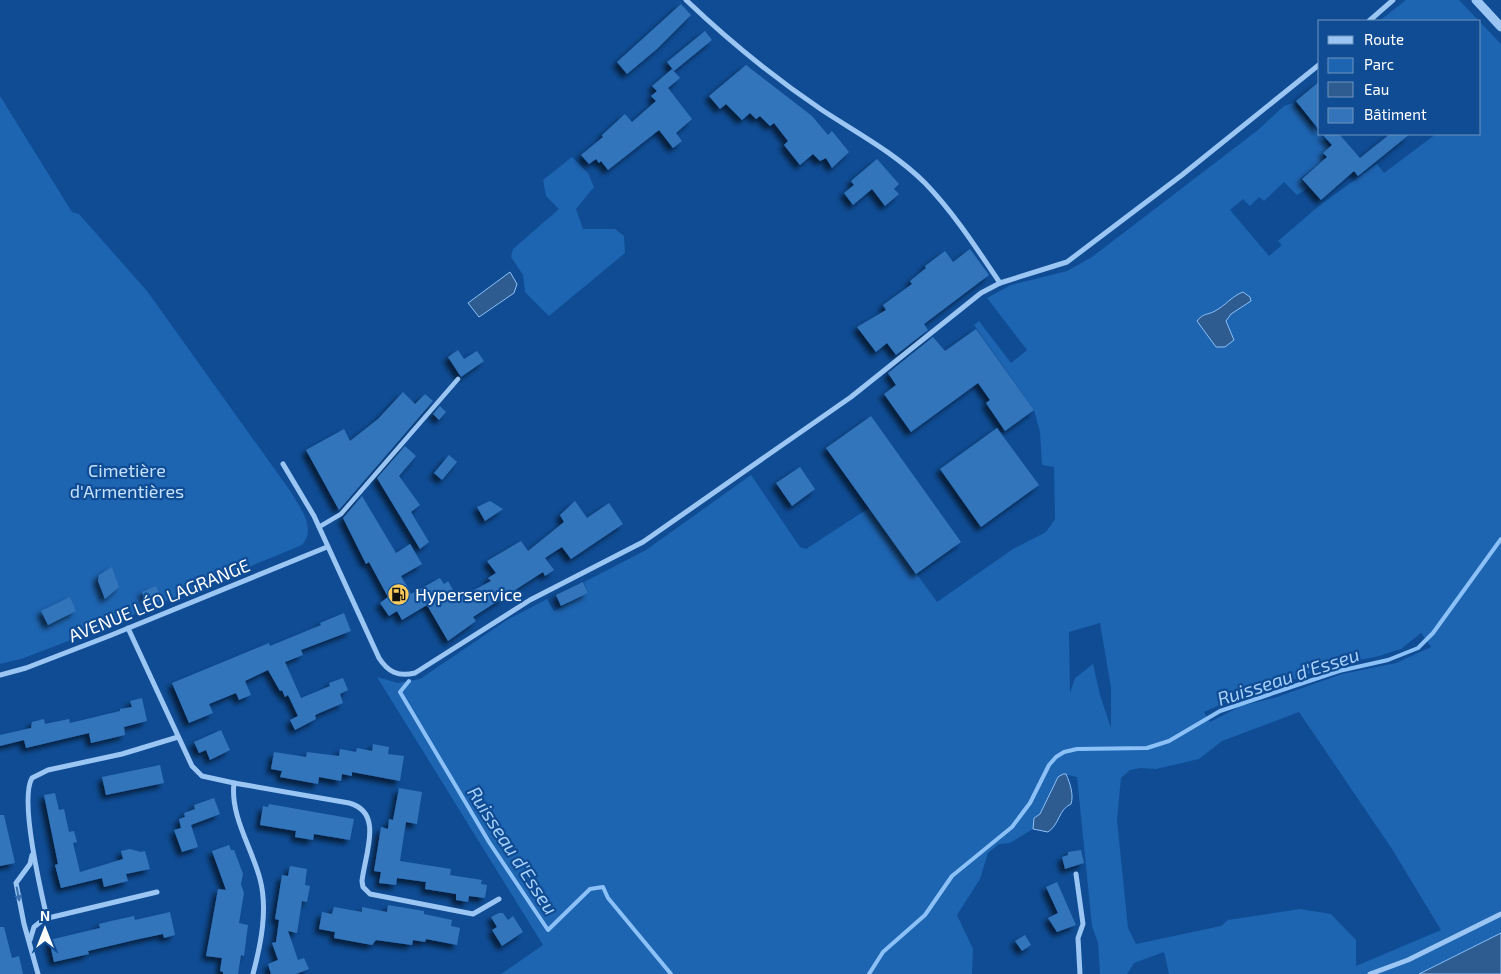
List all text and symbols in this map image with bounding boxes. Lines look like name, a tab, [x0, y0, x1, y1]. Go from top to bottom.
legend	[1318, 20, 1481, 135]
text: Route	[1364, 30, 1404, 48]
text: Parc	[1364, 55, 1394, 73]
text: Eau	[1364, 80, 1389, 98]
text: Bâtiment	[1364, 105, 1427, 123]
park label: Cimetière d'Armentières	[70, 459, 184, 502]
street label: AVENUE LÉO LAGRANGE	[65, 554, 253, 646]
fuel station icon: Hyperservice	[387, 582, 411, 606]
place label: Hyperservice	[415, 583, 522, 605]
water label: Ruisseau d'Esseu	[1214, 642, 1362, 710]
water label: Ruisseau d'Esseu	[463, 782, 563, 918]
one-way arrow	[15, 887, 23, 903]
north arrow	[20, 904, 70, 954]
text: N	[40, 907, 50, 924]

